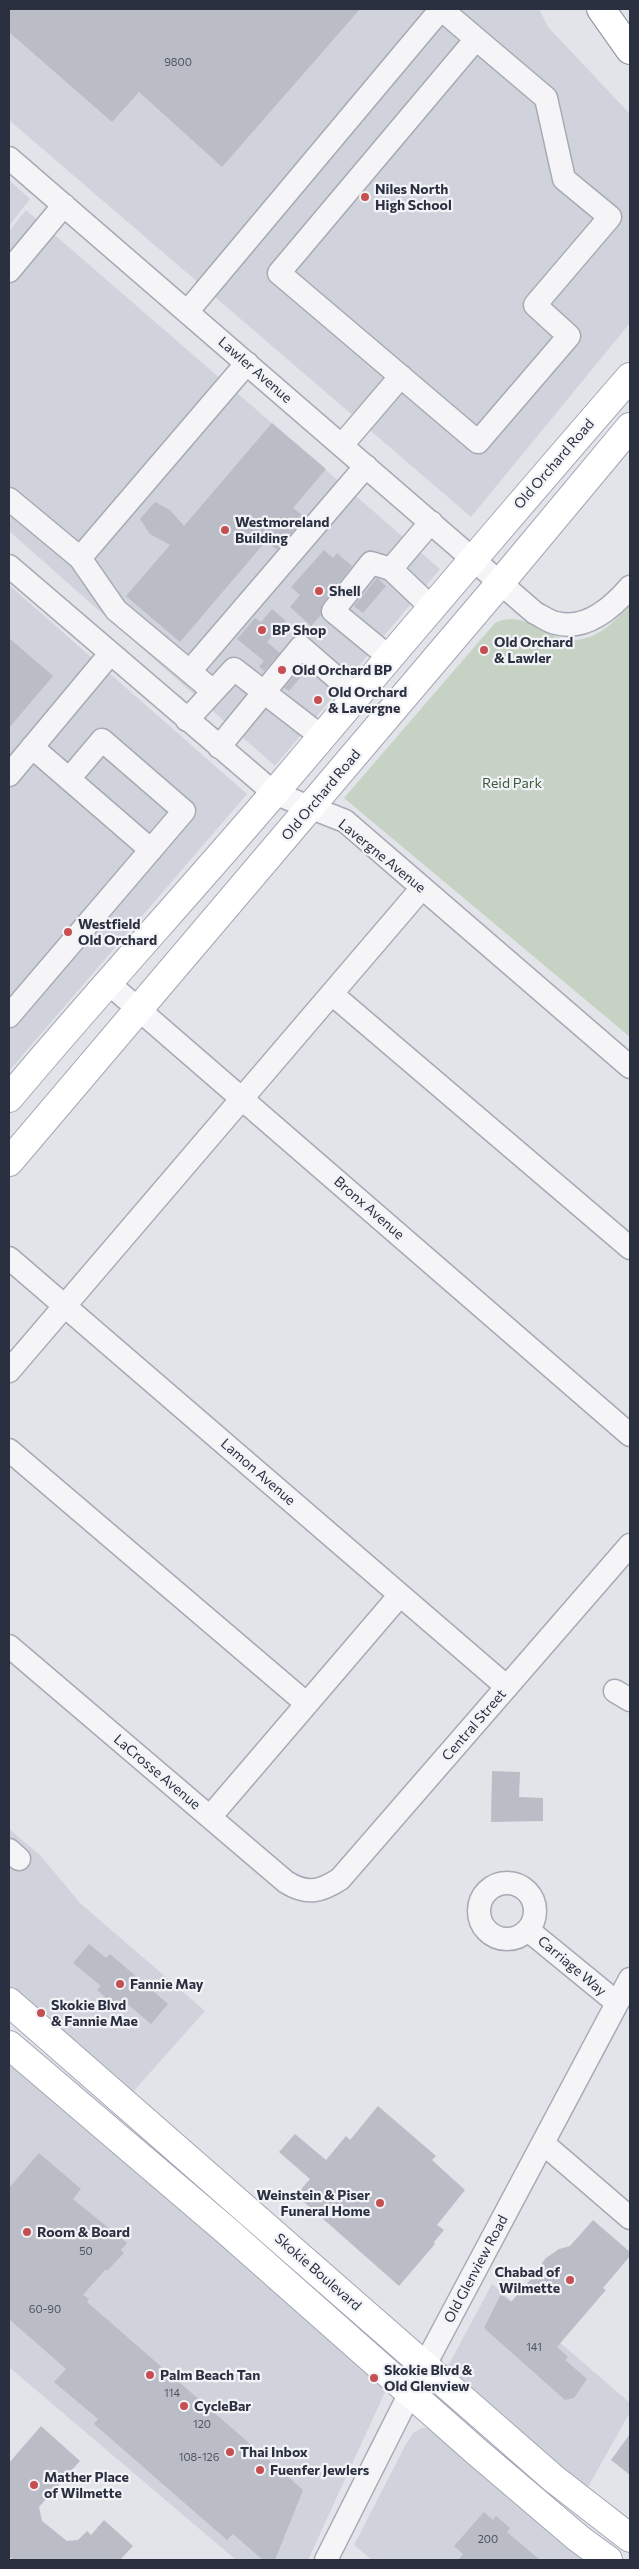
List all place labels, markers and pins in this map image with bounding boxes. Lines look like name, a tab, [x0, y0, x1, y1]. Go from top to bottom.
place label: Niles North High School	[375, 181, 452, 213]
marker: Niles North High School	[359, 191, 371, 203]
place label: Westmoreland Building	[235, 514, 329, 546]
marker: Westmoreland Building	[219, 524, 231, 536]
place label: Shell	[329, 583, 361, 599]
marker: Shell	[313, 585, 325, 597]
place label: BP Shop	[272, 622, 326, 638]
marker: BP Shop	[256, 624, 268, 636]
place label: Old Orchard & Lawler	[494, 634, 573, 666]
marker: Old Orchard & Lawler	[478, 644, 490, 656]
place label: Old Orchard BP	[292, 662, 392, 678]
marker: Old Orchard BP	[276, 664, 288, 676]
place label: Old Orchard & Lavergne	[328, 684, 407, 716]
marker: Old Orchard & Lavergne	[312, 694, 324, 706]
place label: Westfield Old Orchard	[78, 916, 157, 949]
marker: Westfield Old Orchard	[62, 926, 74, 938]
place label: Fannie May	[130, 1976, 204, 1992]
marker: Fannie May	[114, 1978, 126, 1990]
place label: Skokie Blvd & Fannie Mae	[51, 1997, 138, 2030]
marker: Skokie Blvd & Fannie Mae	[35, 2007, 47, 2019]
place label: Weinstein & Piser Funeral Home	[257, 2187, 370, 2220]
marker: Weinstein & Piser Funeral Home	[374, 2197, 386, 2209]
place label: Room & Board	[37, 2224, 130, 2240]
marker: Room & Board	[21, 2226, 33, 2238]
place label: Chabad of Wilmette	[494, 2264, 560, 2296]
marker: Chabad of Wilmette	[564, 2274, 576, 2286]
place label: Skokie Blvd & Old Glenview	[384, 2362, 472, 2394]
place label: Palm Beach Tan	[160, 2367, 260, 2383]
marker: Palm Beach Tan	[144, 2369, 156, 2381]
marker: Skokie Blvd & Old Glenview	[368, 2372, 380, 2384]
place label: CycleBar	[194, 2398, 251, 2414]
marker: CycleBar	[178, 2400, 190, 2412]
place label: Thai Inbox	[240, 2444, 308, 2460]
marker: Thai Inbox	[224, 2446, 236, 2458]
place label: Fuenfer Jewlers	[270, 2462, 369, 2478]
marker: Fuenfer Jewlers	[254, 2464, 266, 2476]
place label: Mather Place of Wilmette	[44, 2469, 129, 2502]
marker: Mather Place of Wilmette	[28, 2479, 40, 2491]

